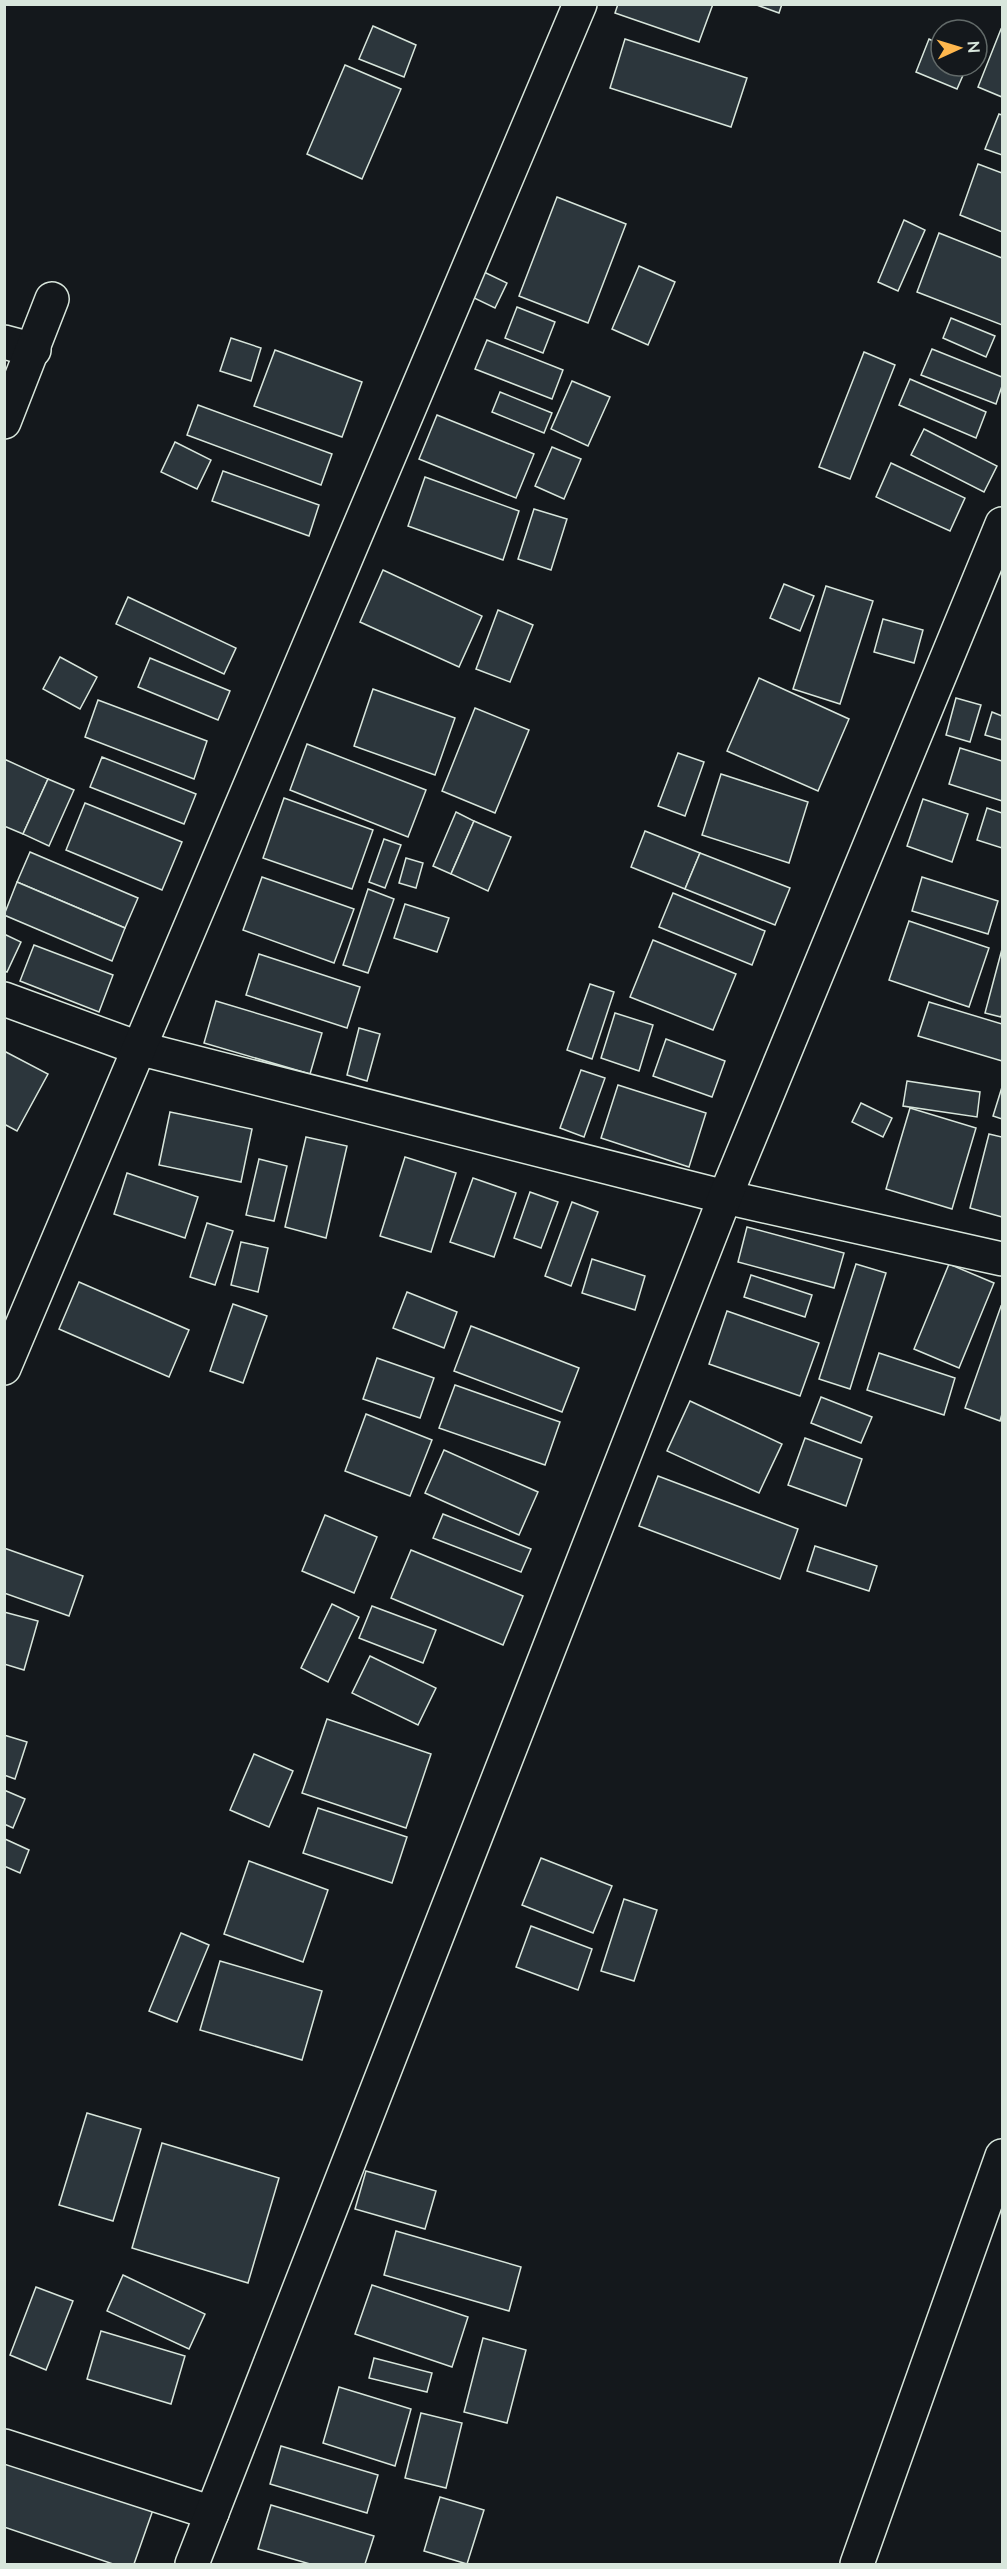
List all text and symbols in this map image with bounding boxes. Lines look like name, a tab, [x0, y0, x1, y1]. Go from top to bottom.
north arrow	[929, 18, 989, 78]
text: N	[965, 40, 984, 54]

